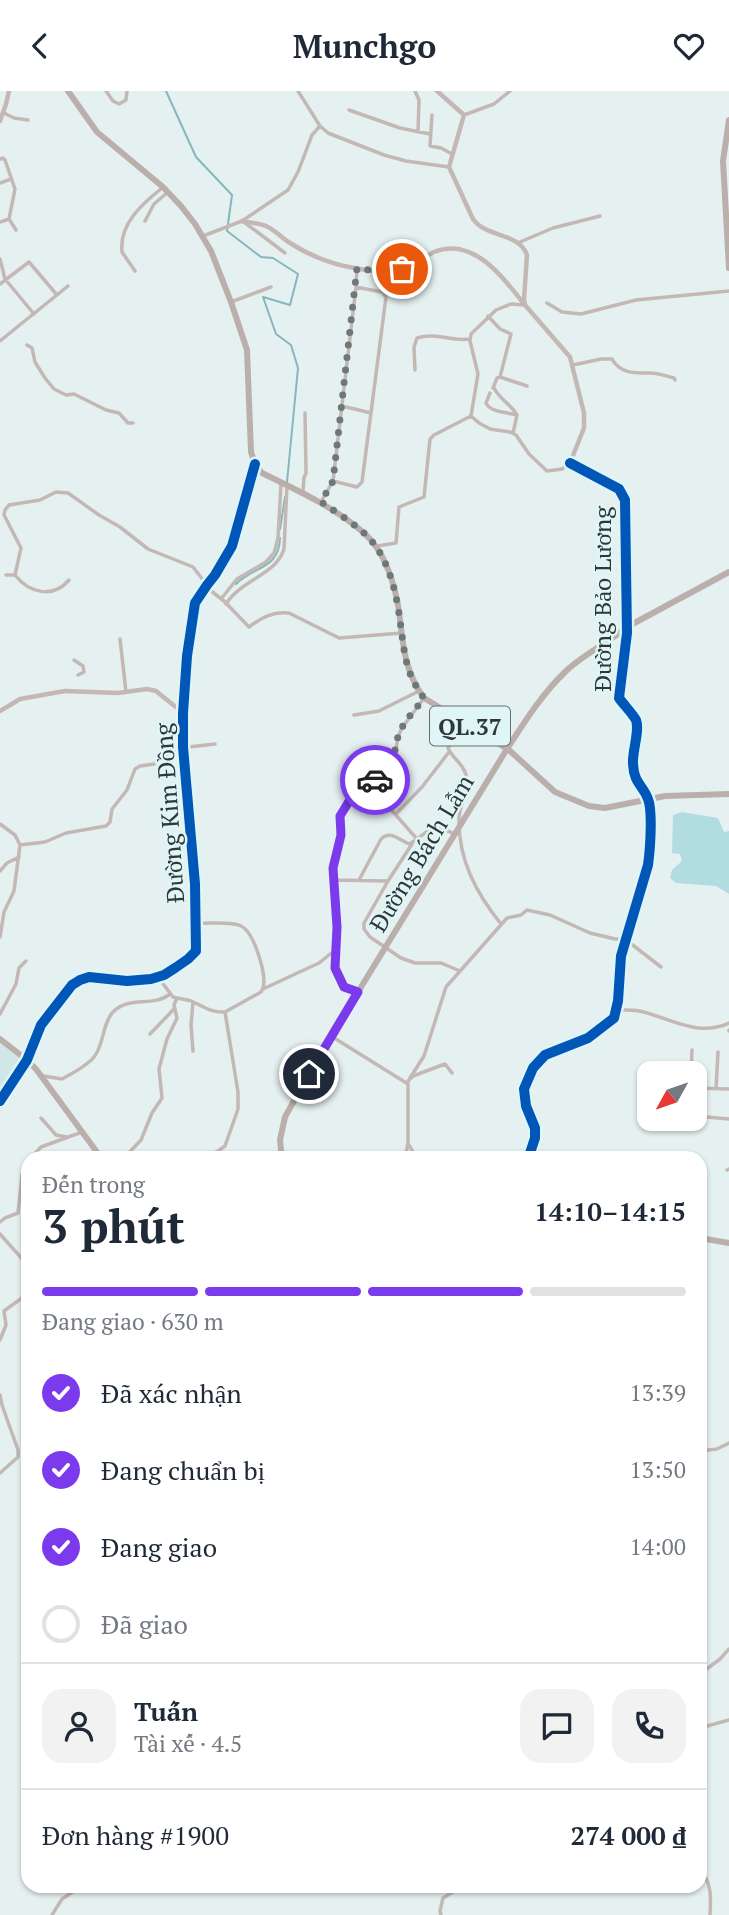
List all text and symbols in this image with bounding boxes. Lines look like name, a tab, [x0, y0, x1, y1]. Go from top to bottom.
text: Munchgo	[293, 25, 436, 67]
icon: back	[21, 27, 59, 65]
icon: heart	[670, 27, 708, 65]
pin	[372, 239, 432, 299]
icon: bag	[383, 250, 421, 288]
street label: Đường Bảo Lương	[586, 506, 618, 692]
road number: QL.37	[430, 706, 510, 745]
street label: Đường Kim Đồng	[147, 721, 191, 904]
courier	[340, 745, 410, 815]
icon: car	[356, 761, 394, 799]
street label: Đường Bách Lẫm	[361, 768, 481, 938]
pin	[279, 1044, 339, 1104]
icon: home	[290, 1055, 328, 1093]
north arrow	[637, 1061, 707, 1131]
map controls	[637, 1061, 707, 1131]
text: Đến trong	[42, 1169, 145, 1200]
text: 14:10–14:15	[534, 1194, 686, 1228]
text: 3 phút	[42, 1195, 185, 1256]
text: Đang giao · 630 m	[42, 1306, 224, 1337]
icon: check	[42, 1374, 80, 1412]
text: Đã xác nhận	[101, 1376, 242, 1410]
text: 13:39	[629, 1377, 686, 1408]
icon: check	[42, 1451, 80, 1489]
text: Đang chuẩn bị	[101, 1453, 265, 1487]
text: 13:50	[629, 1454, 686, 1485]
icon: check	[42, 1528, 80, 1566]
text: Đang giao	[101, 1530, 217, 1564]
text: 14:00	[629, 1531, 686, 1562]
text: Đã giao	[101, 1607, 188, 1641]
button: person	[42, 1689, 116, 1763]
button: chat	[520, 1689, 594, 1763]
button: phone	[612, 1689, 686, 1763]
text: Tuấn	[134, 1694, 198, 1728]
text: Tài xế · 4.5	[134, 1728, 242, 1759]
text: Đơn hàng #1900	[42, 1818, 229, 1852]
text: 274 000 ₫	[570, 1818, 686, 1852]

